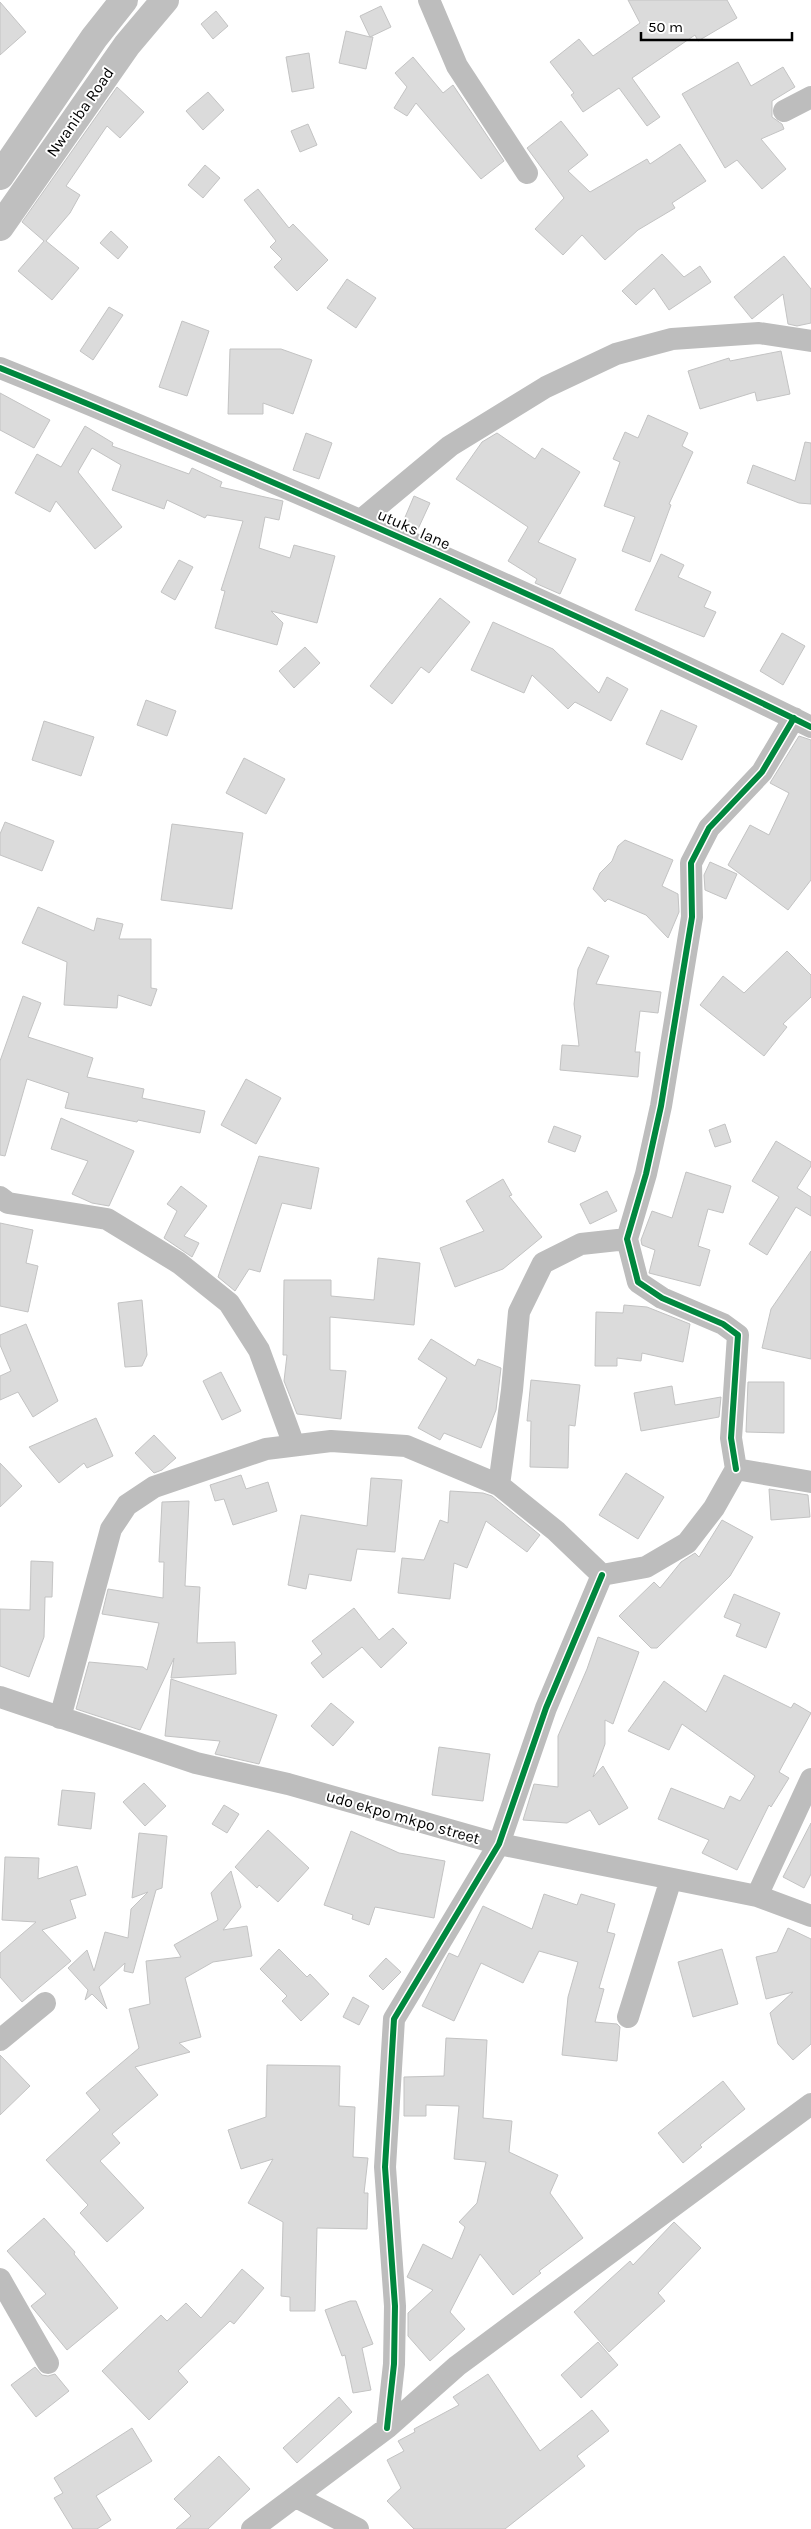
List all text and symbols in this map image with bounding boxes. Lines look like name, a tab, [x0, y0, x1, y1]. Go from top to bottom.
scale bar	[641, 10, 792, 42]
text: 50 m	[648, 18, 683, 36]
street label: Nwaniba Road	[42, 64, 118, 160]
street label: utuks lane	[375, 505, 453, 553]
street label: udo ekpo mkpo street	[324, 1786, 482, 1848]

